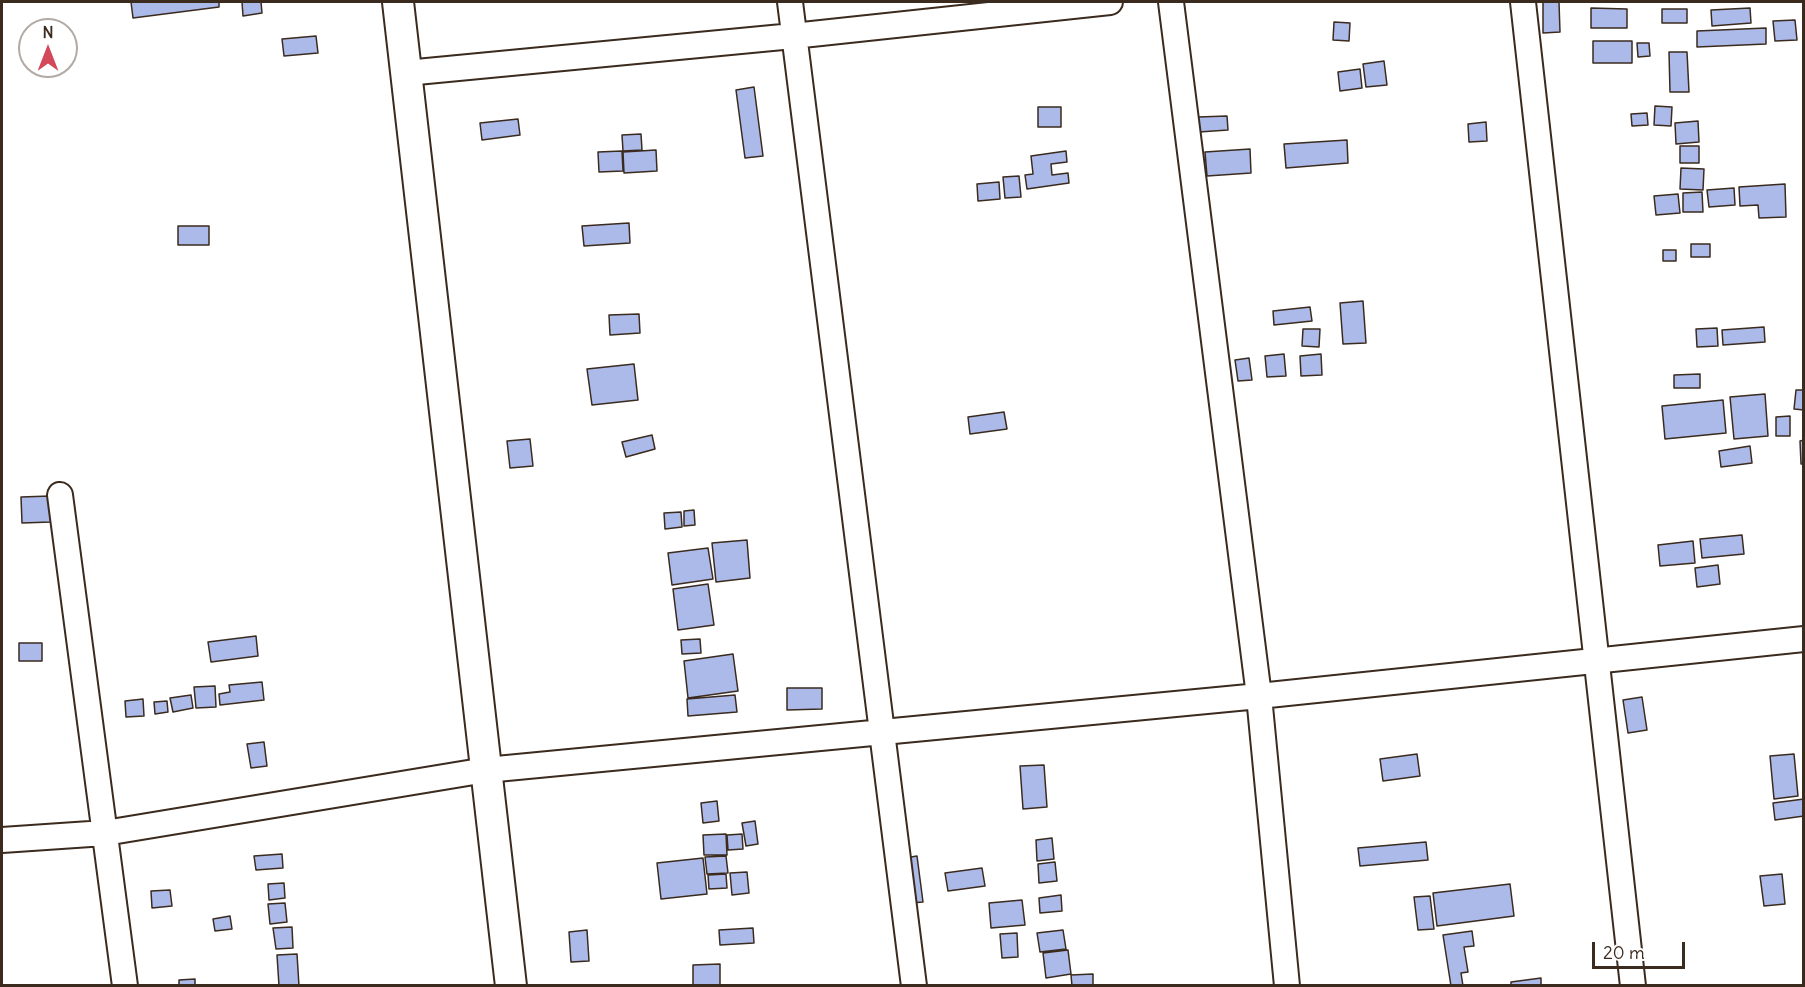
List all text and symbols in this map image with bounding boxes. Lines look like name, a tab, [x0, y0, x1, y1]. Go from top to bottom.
north arrow	[18, 18, 78, 78]
text: N	[42, 22, 54, 42]
scale bar	[1595, 930, 1688, 968]
text: 20 m	[1603, 941, 1645, 964]

